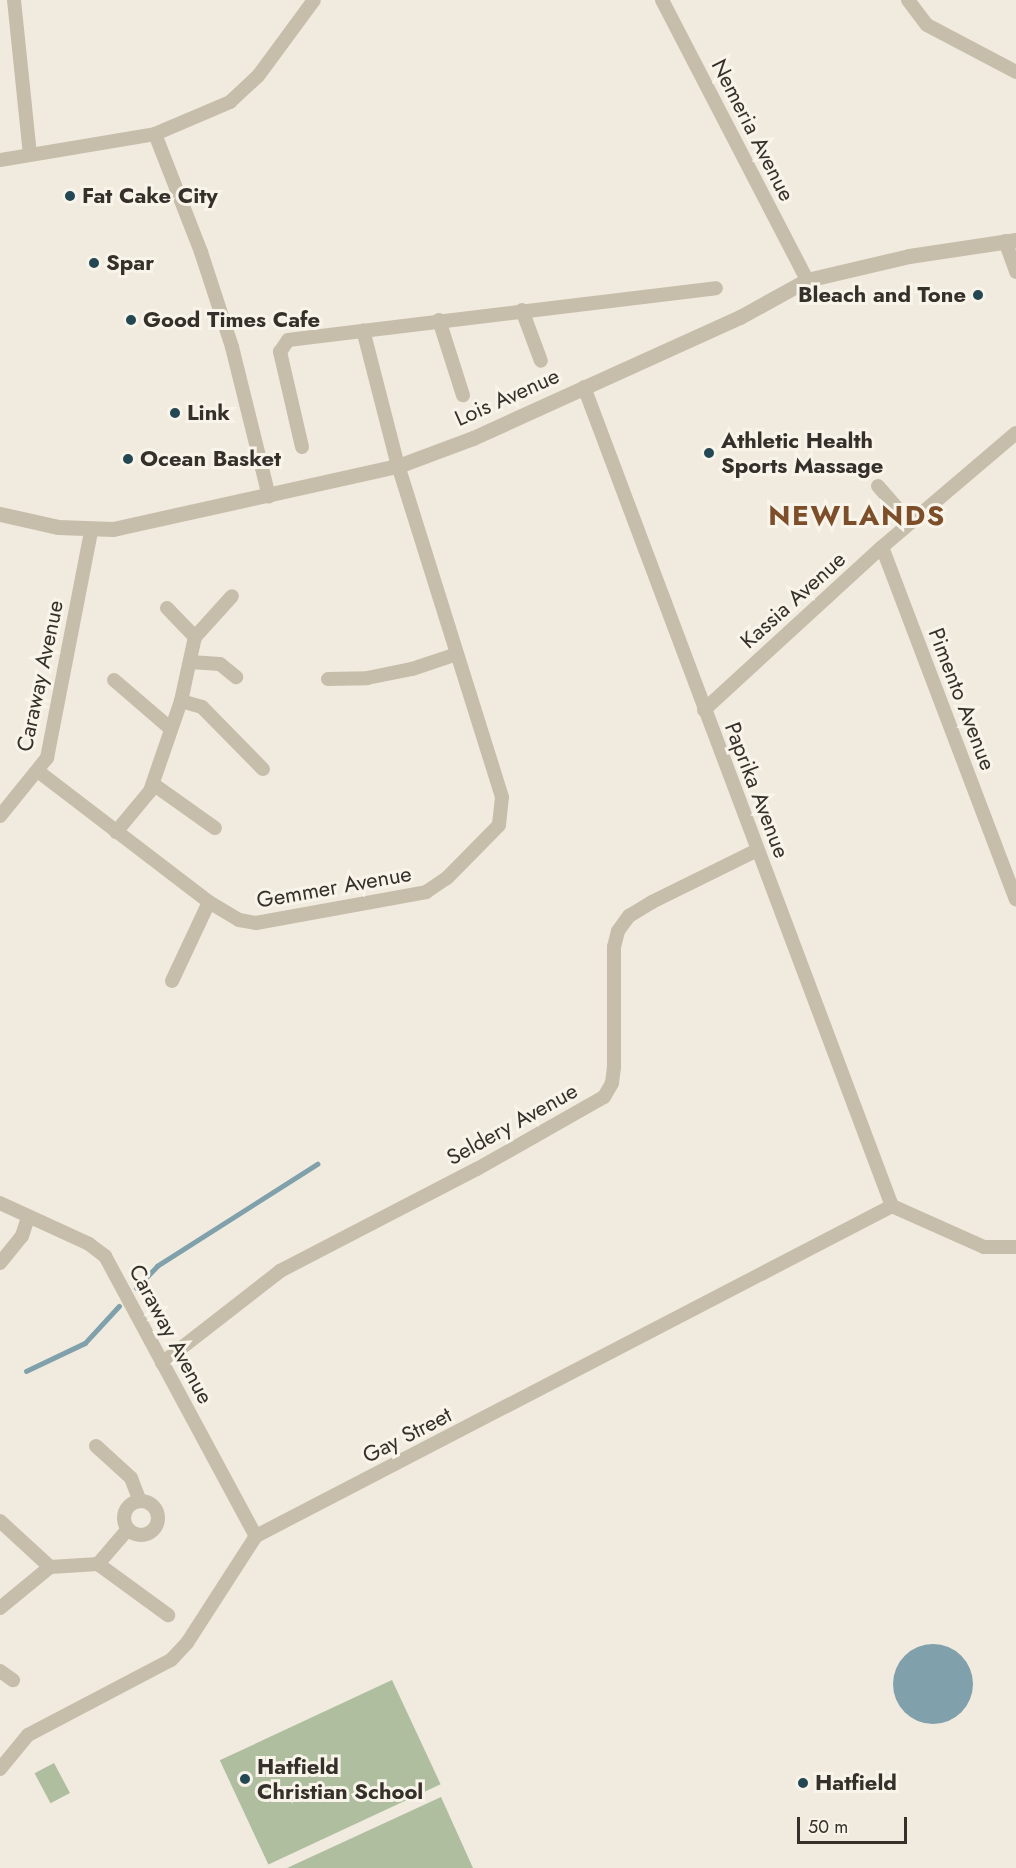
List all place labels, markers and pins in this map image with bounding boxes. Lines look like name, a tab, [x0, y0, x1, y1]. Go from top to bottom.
place label: Fat Cake City	[82, 183, 218, 209]
marker: Fat Cake City	[63, 189, 77, 203]
place label: Spar	[106, 250, 154, 276]
marker: Spar	[87, 256, 101, 270]
place label: Bleach and Tone	[798, 282, 966, 308]
marker: Bleach and Tone	[971, 288, 985, 302]
place label: Good Times Cafe	[143, 307, 320, 333]
marker: Good Times Cafe	[124, 313, 138, 327]
place label: Link	[187, 400, 230, 426]
marker: Link	[168, 406, 182, 420]
place label: Athletic Health Sports Massage	[721, 427, 883, 478]
place label: Ocean Basket	[140, 446, 281, 472]
marker: Athletic Health Sports Massage	[702, 446, 716, 460]
marker: Ocean Basket	[121, 452, 135, 466]
place label: Hatfield Christian School	[257, 1753, 423, 1804]
place label: Hatfield	[815, 1770, 897, 1796]
marker: Hatfield Christian School	[238, 1772, 252, 1786]
marker: Hatfield	[796, 1776, 810, 1790]

